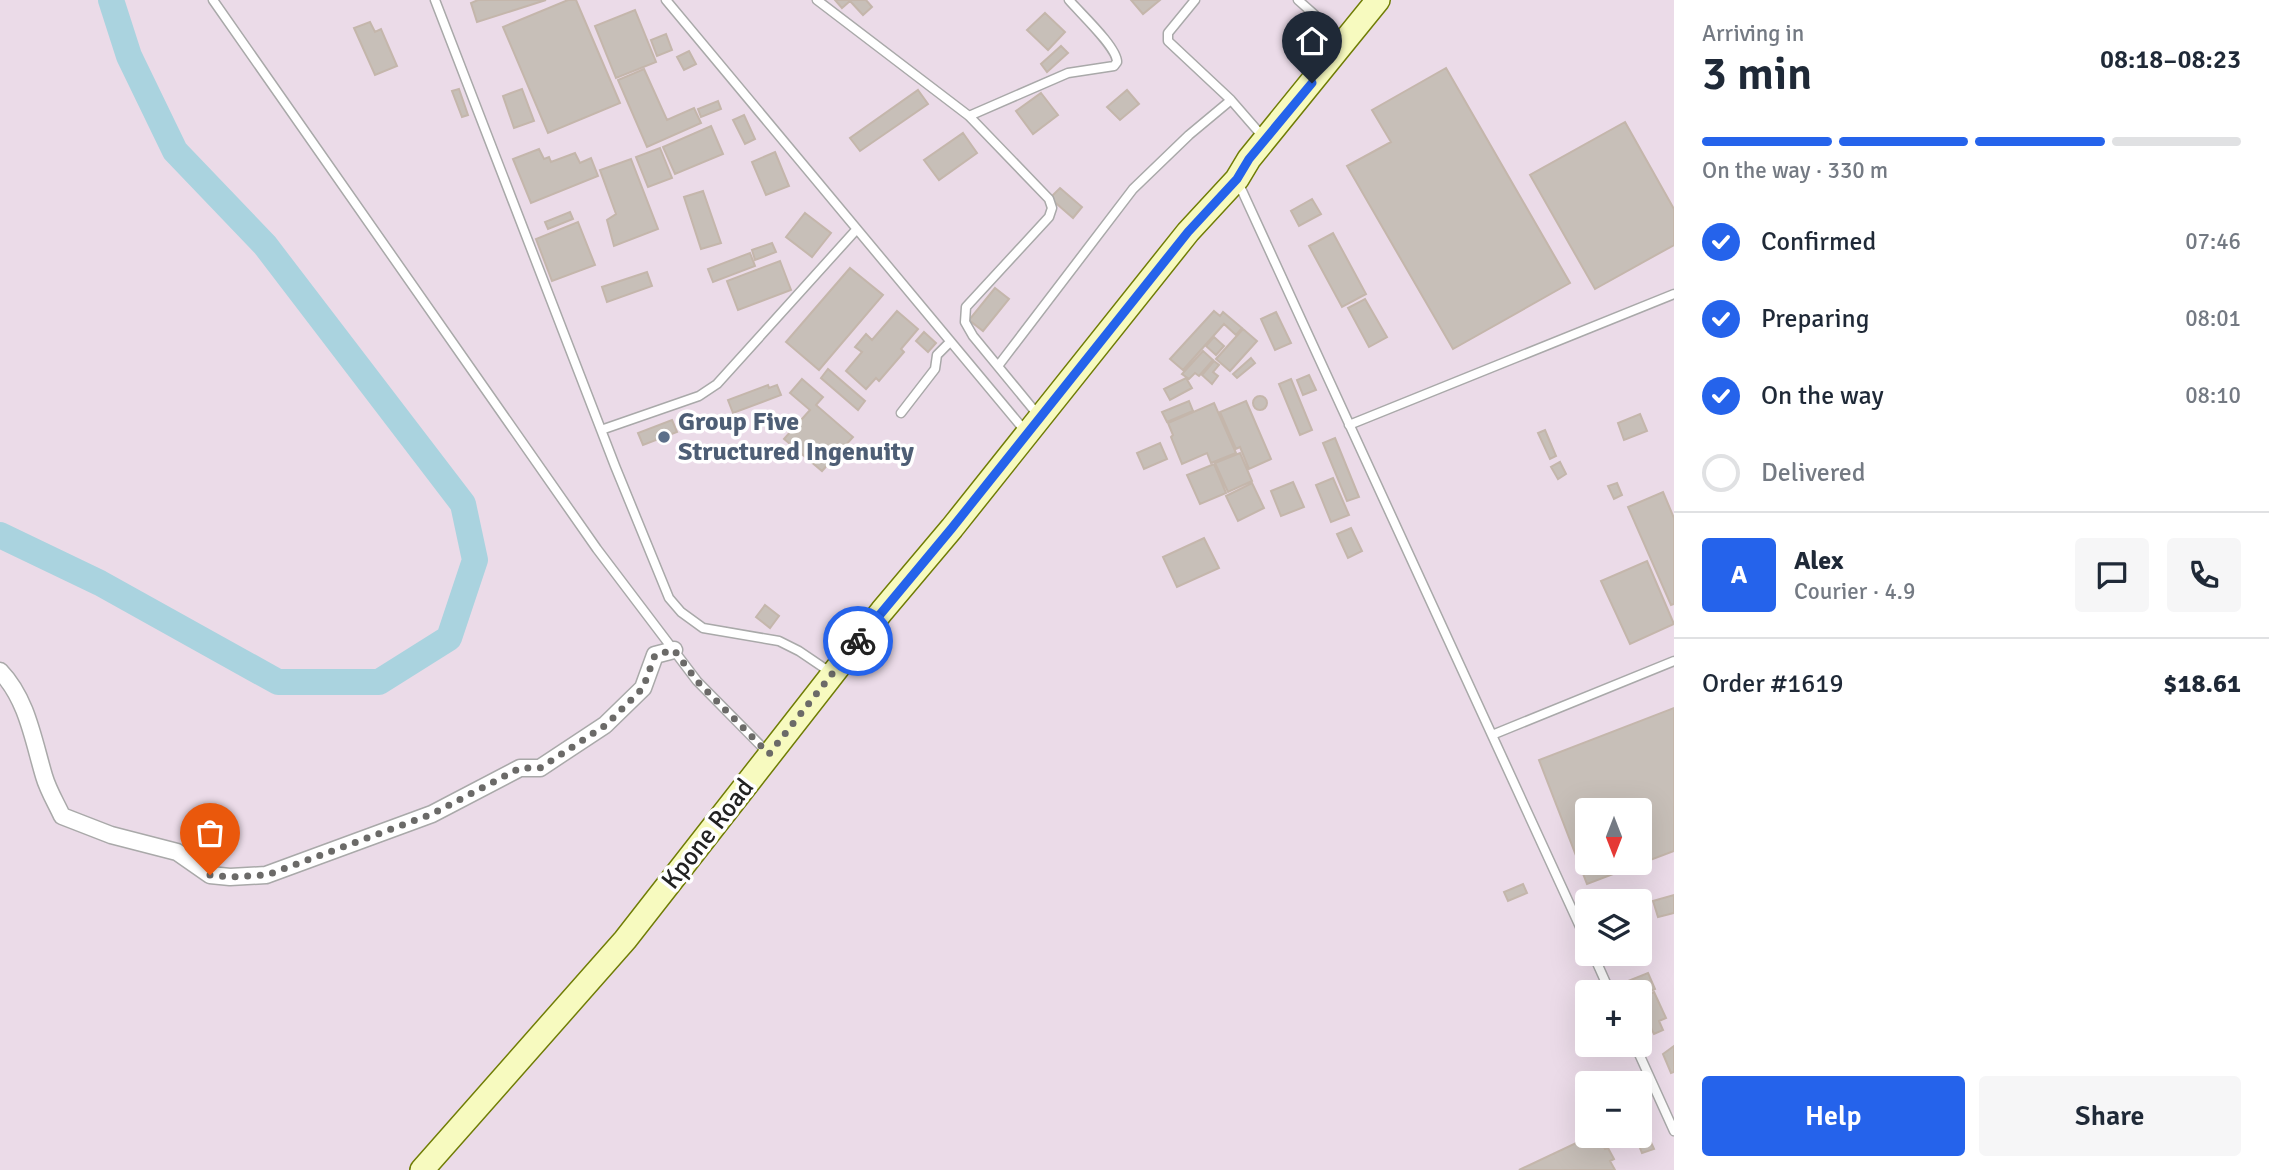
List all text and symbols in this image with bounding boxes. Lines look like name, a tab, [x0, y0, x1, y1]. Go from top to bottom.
pin	[1282, 11, 1342, 83]
text: Arriving in	[1702, 19, 1804, 48]
icon: home	[1293, 22, 1331, 60]
text: 08:18–08:23	[2100, 44, 2241, 76]
text: 3 min	[1702, 46, 1812, 102]
text: On the way · 330 m	[1702, 156, 1888, 185]
icon: check	[1702, 223, 1740, 261]
text: Confirmed	[1761, 226, 1876, 258]
text: 07:46	[2185, 227, 2241, 256]
icon: check	[1702, 300, 1740, 338]
text: Preparing	[1761, 303, 1869, 335]
text: 08:01	[2185, 304, 2241, 333]
icon: check	[1702, 377, 1740, 415]
text: On the way	[1761, 380, 1884, 412]
text: 08:10	[2185, 381, 2241, 410]
place label: Group Five Structured Ingenuity	[678, 406, 914, 468]
marker: Group Five Structured Ingenuity	[656, 429, 672, 445]
text: Delivered	[1761, 457, 1866, 489]
button: chat	[2075, 538, 2149, 612]
button: phone	[2167, 538, 2241, 612]
text: Alex	[1794, 545, 1844, 577]
text: A	[1731, 559, 1747, 591]
text: Courier · 4.9	[1794, 577, 1915, 606]
courier	[823, 606, 893, 676]
icon: bike	[839, 622, 877, 660]
text: Order #1619	[1702, 668, 1843, 700]
text: $18.61	[2163, 668, 2241, 700]
street label: Kpone Road	[655, 772, 761, 896]
north arrow	[1575, 798, 1652, 875]
map controls	[1575, 798, 1652, 1148]
pin	[180, 803, 240, 875]
icon: bag	[191, 814, 229, 852]
button: layers	[1575, 889, 1652, 966]
button: +	[1575, 980, 1652, 1057]
button: −	[1575, 1071, 1652, 1148]
button: Help	[1702, 1076, 1965, 1156]
button: Share	[1979, 1076, 2241, 1156]

